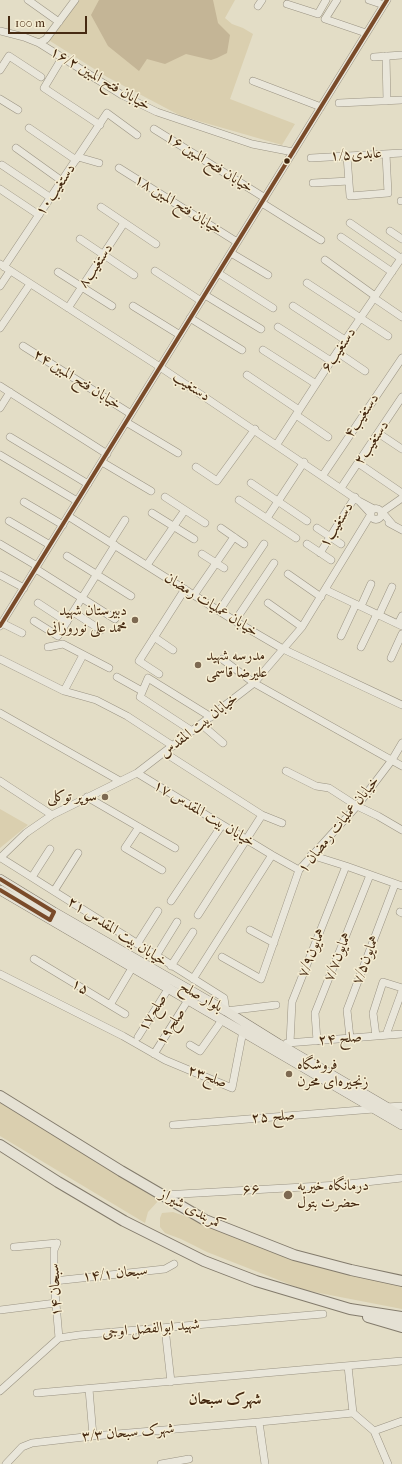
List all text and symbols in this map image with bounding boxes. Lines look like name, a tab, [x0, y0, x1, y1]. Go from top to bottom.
scale bar	[10, 8, 89, 34]
text: 100 m	[15, 16, 45, 30]
street label: خیابان فتح المبین ۱۶/۲	[47, 43, 153, 115]
street label: خیابان فتح المبین ۱۶	[162, 129, 256, 197]
street label: عابدی۱/۵	[330, 145, 382, 165]
unlabelled marker	[282, 156, 292, 166]
street label: دستغیب۱۰	[32, 161, 80, 219]
street label: خیابان فتح المبین ۱۸	[131, 171, 225, 239]
street label: دستغیب۸	[75, 240, 117, 292]
street label: دستغیب۶	[318, 324, 360, 376]
street label: خیابان فتح المبین ۲۴	[30, 346, 124, 414]
street label: دستغیب	[169, 368, 213, 406]
street label: دستغیب۴	[341, 390, 383, 442]
street label: ۲دستغیب	[351, 417, 393, 469]
street label: دستغیب۱	[316, 499, 358, 551]
street label: خیابان عملیات رمضان	[161, 569, 261, 641]
place label: دبیرستان شهید محمد علی نوروزانی	[46, 602, 127, 637]
marker: دبیرستان شهید محمد علی نوروزانی	[130, 615, 140, 625]
place label: مدرسه شهید علیرضا قاسمی	[206, 647, 267, 682]
marker: مدرسه شهید علیرضا قاسمی	[193, 660, 203, 670]
street label: خیابان بیت المقدس	[156, 690, 242, 762]
street label: خیابان عملیات رمضان ۱	[294, 773, 384, 877]
street label: خیابان بیت المقدس ۱۷	[150, 777, 258, 851]
place label: سوپر توکلی	[47, 788, 97, 806]
marker: سوپر توکلی	[100, 792, 110, 802]
street label: خیابان بیت المقدس ۲۱	[64, 893, 170, 971]
street label: همایون۷/۹	[294, 926, 330, 980]
street label: همایون۷/۷	[320, 930, 356, 984]
street label: همایون۷/۵	[348, 933, 384, 987]
street label: ۱۵	[68, 975, 92, 999]
street label: بلوار صلح	[176, 977, 226, 1017]
street label: صلح۱۷	[135, 991, 171, 1035]
street label: صلح۱۹	[152, 1005, 190, 1049]
street label: صلح ۲۴	[317, 1028, 363, 1050]
place label: فروشگاه زنجیره‌ای محرن	[297, 1056, 368, 1091]
street label: صلح۲۳	[185, 1062, 229, 1092]
marker: فروشگاه زنجیره‌ای محرن	[284, 1069, 294, 1079]
street label: صلح ۲۵	[250, 1106, 296, 1128]
place label: درمانگاه خیریه حضرت بتول	[297, 1177, 369, 1212]
street label: ۶۶	[242, 1181, 260, 1199]
street label: کمربندی شیراز	[156, 1185, 228, 1235]
marker: درمانگاه خیریه حضرت بتول	[282, 1189, 294, 1201]
street label: سبحان ۱۴/۱	[82, 1262, 148, 1286]
street label: سبحان ۱۴	[46, 1263, 66, 1317]
street label: شهید ابوالفضل اوجی	[101, 1316, 201, 1342]
district label: شهرک سبحان	[188, 1390, 262, 1410]
street label: ۳/۳ شهرک سبحان	[81, 1420, 175, 1446]

